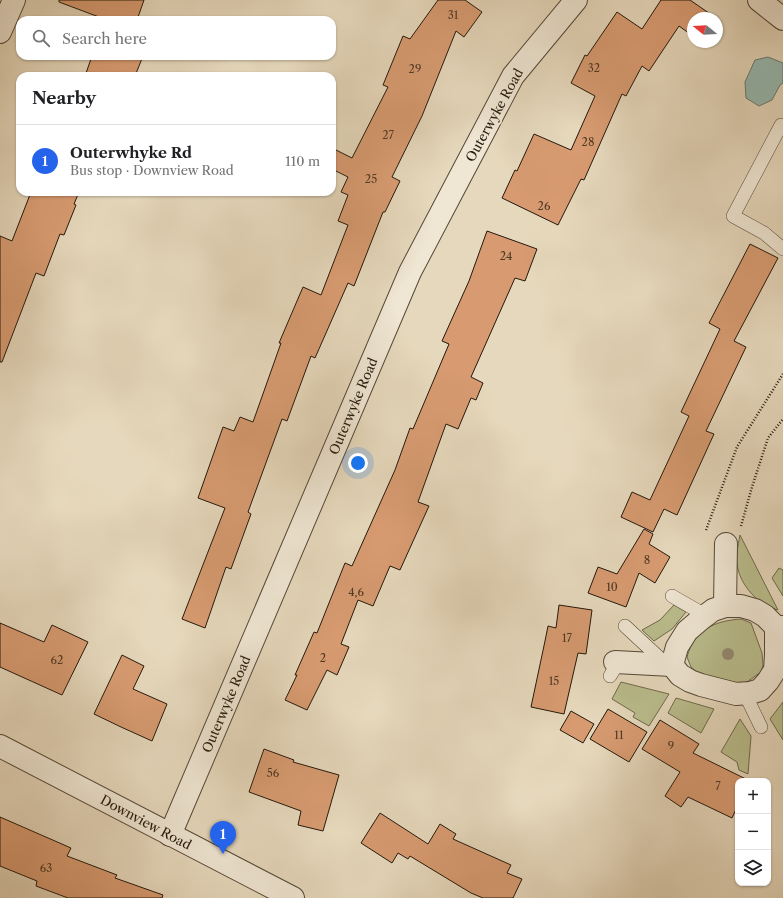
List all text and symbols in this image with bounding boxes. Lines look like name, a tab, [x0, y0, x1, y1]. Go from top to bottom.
house number: 31	[448, 8, 459, 22]
north arrow	[687, 12, 723, 48]
search box	[16, 16, 336, 60]
icon: search	[30, 27, 52, 49]
text: Search here	[62, 29, 147, 48]
house number: 32	[588, 61, 600, 75]
house number: 29	[409, 62, 421, 76]
street label: Outerwyke Road	[462, 66, 526, 164]
text: Nearby	[32, 88, 96, 108]
house number: 27	[382, 128, 394, 142]
house number: 28	[582, 135, 594, 149]
text: Outerwhyke Rd	[70, 143, 192, 162]
text: 1	[42, 153, 48, 169]
text: 110 m	[285, 153, 320, 169]
text: Bus stop · Downview Road	[70, 162, 234, 178]
house number: 25	[365, 172, 377, 186]
house number: 26	[538, 199, 551, 213]
house number: 24	[500, 249, 512, 263]
street label: Outerwyke Road	[325, 355, 381, 457]
your location	[348, 453, 368, 473]
house number: 8	[644, 553, 650, 567]
house number: 10	[606, 580, 618, 594]
house number: 4,6	[348, 585, 364, 599]
house number: 17	[562, 631, 573, 645]
house number: 2	[320, 651, 326, 665]
house number: 62	[51, 653, 63, 667]
street label: Outerwyke Road	[198, 653, 254, 755]
house number: 15	[549, 674, 559, 688]
house number: 11	[614, 728, 624, 742]
house number: 9	[668, 739, 674, 753]
house number: 56	[267, 766, 280, 780]
map controls	[735, 778, 771, 886]
button: +	[735, 778, 771, 814]
house number: 7	[715, 779, 721, 793]
street label: Downview Road	[98, 791, 194, 853]
button: −	[735, 814, 771, 850]
pin: 1	[210, 821, 236, 854]
button: layers	[735, 850, 771, 886]
house number: 63	[40, 861, 52, 875]

